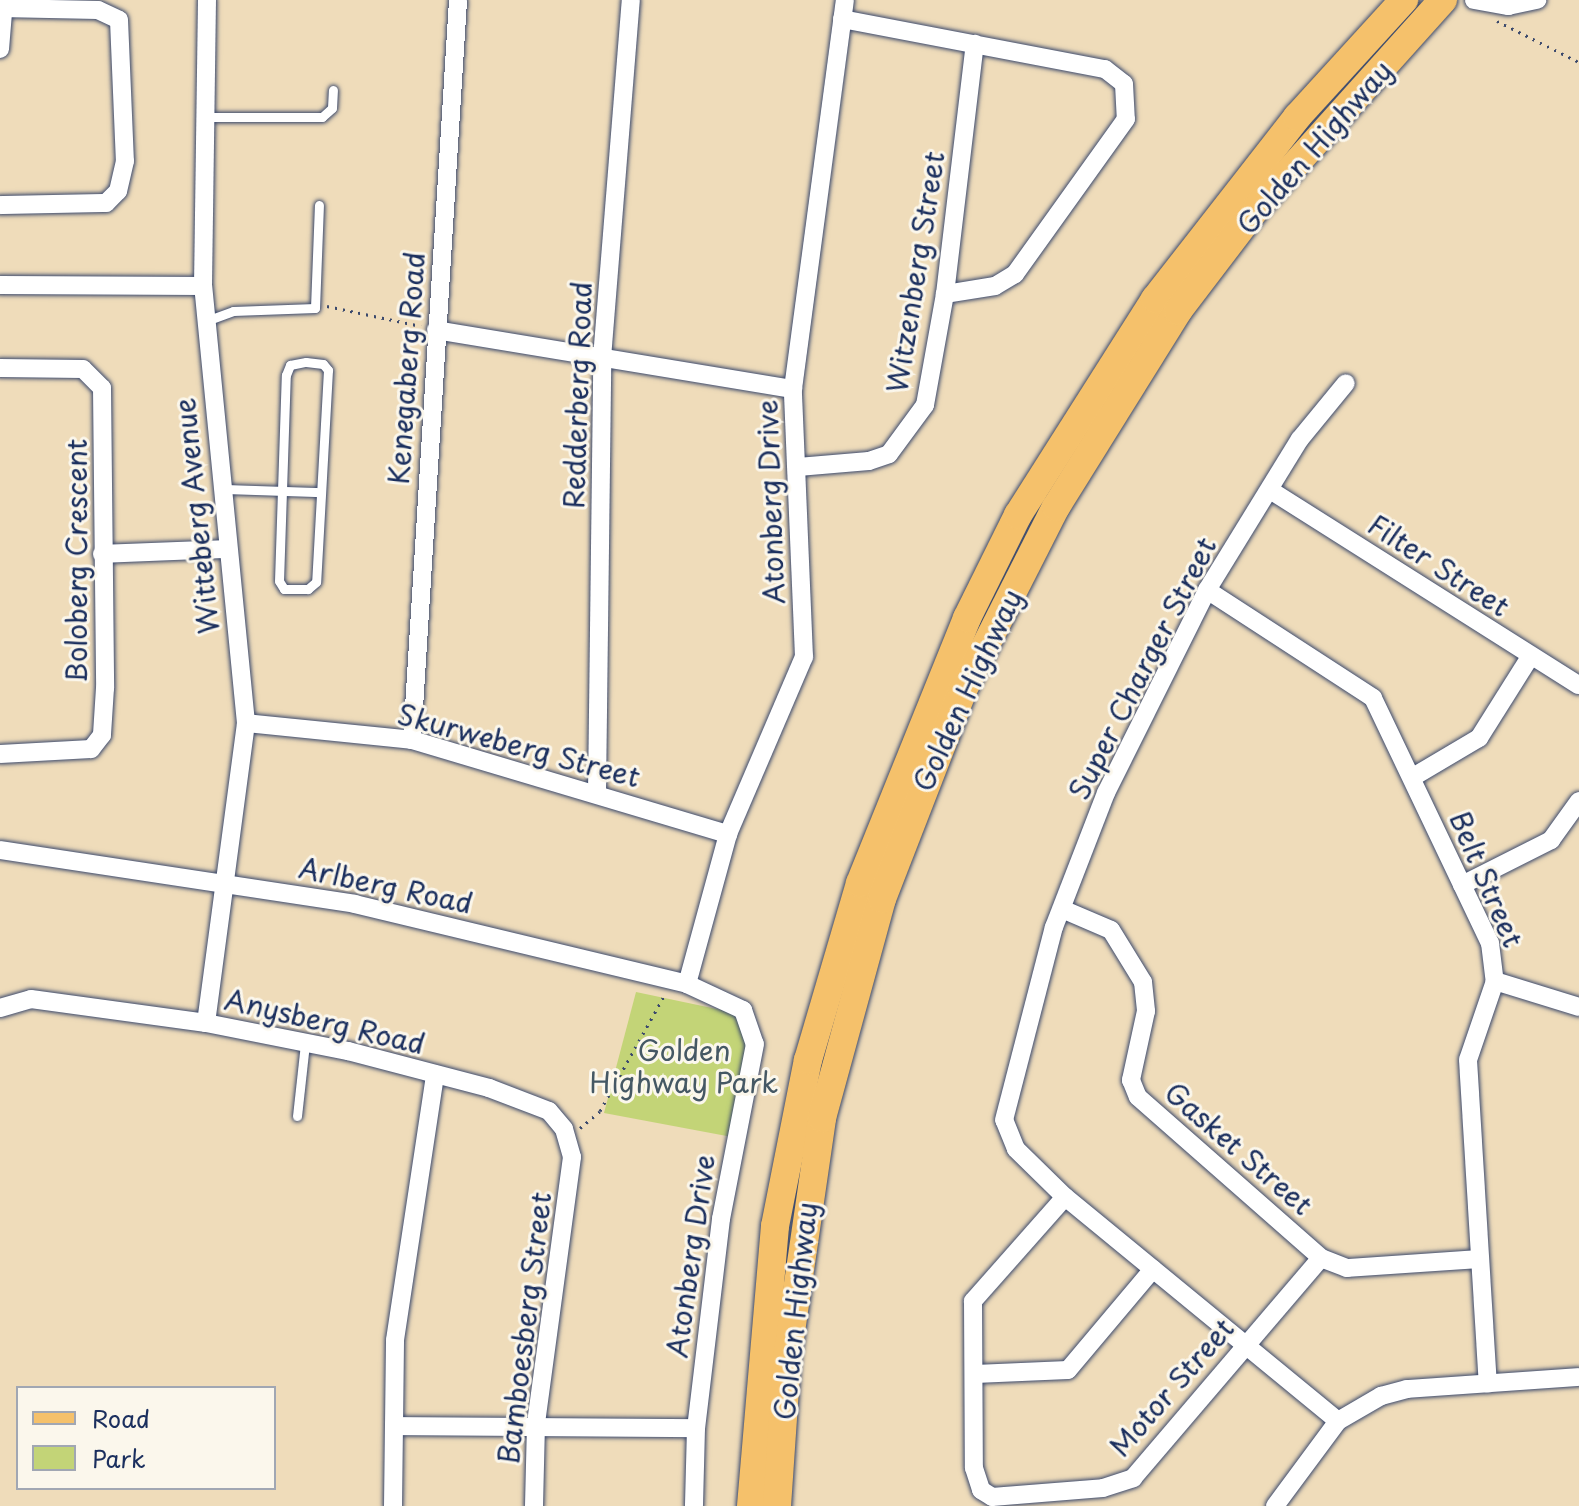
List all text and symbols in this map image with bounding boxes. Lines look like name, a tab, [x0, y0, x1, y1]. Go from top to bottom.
street label: Golden Highway	[1229, 53, 1399, 241]
street label: Witzenberg Street	[879, 149, 951, 395]
street label: Kenegaberg Road	[381, 250, 431, 486]
street label: Redderberg Road	[556, 280, 598, 510]
street label: Witteberg Avenue	[167, 396, 225, 636]
street label: Atonberg Drive	[750, 399, 790, 605]
street label: Boloberg Crescent	[59, 438, 93, 684]
street label: Filter Street	[1362, 507, 1516, 623]
street label: Super Charger Street	[1061, 531, 1223, 805]
street label: Golden Highway	[906, 584, 1028, 796]
street label: Skurweberg Street	[394, 696, 644, 794]
street label: Belt Street	[1443, 806, 1531, 952]
street label: Arlberg Road	[296, 850, 476, 920]
street label: Anysberg Road	[222, 982, 428, 1060]
park label: Golden Highway Park	[590, 1033, 778, 1099]
street label: Gasket Street	[1157, 1074, 1321, 1222]
street label: Atonberg Drive	[659, 1152, 721, 1360]
street label: Bamboesberg Street	[491, 1190, 557, 1466]
street label: Golden Highway	[767, 1200, 823, 1422]
street label: Motor Street	[1101, 1310, 1241, 1464]
legend	[16, 1386, 276, 1490]
text: Road	[92, 1400, 150, 1436]
text: Park	[92, 1440, 146, 1476]

